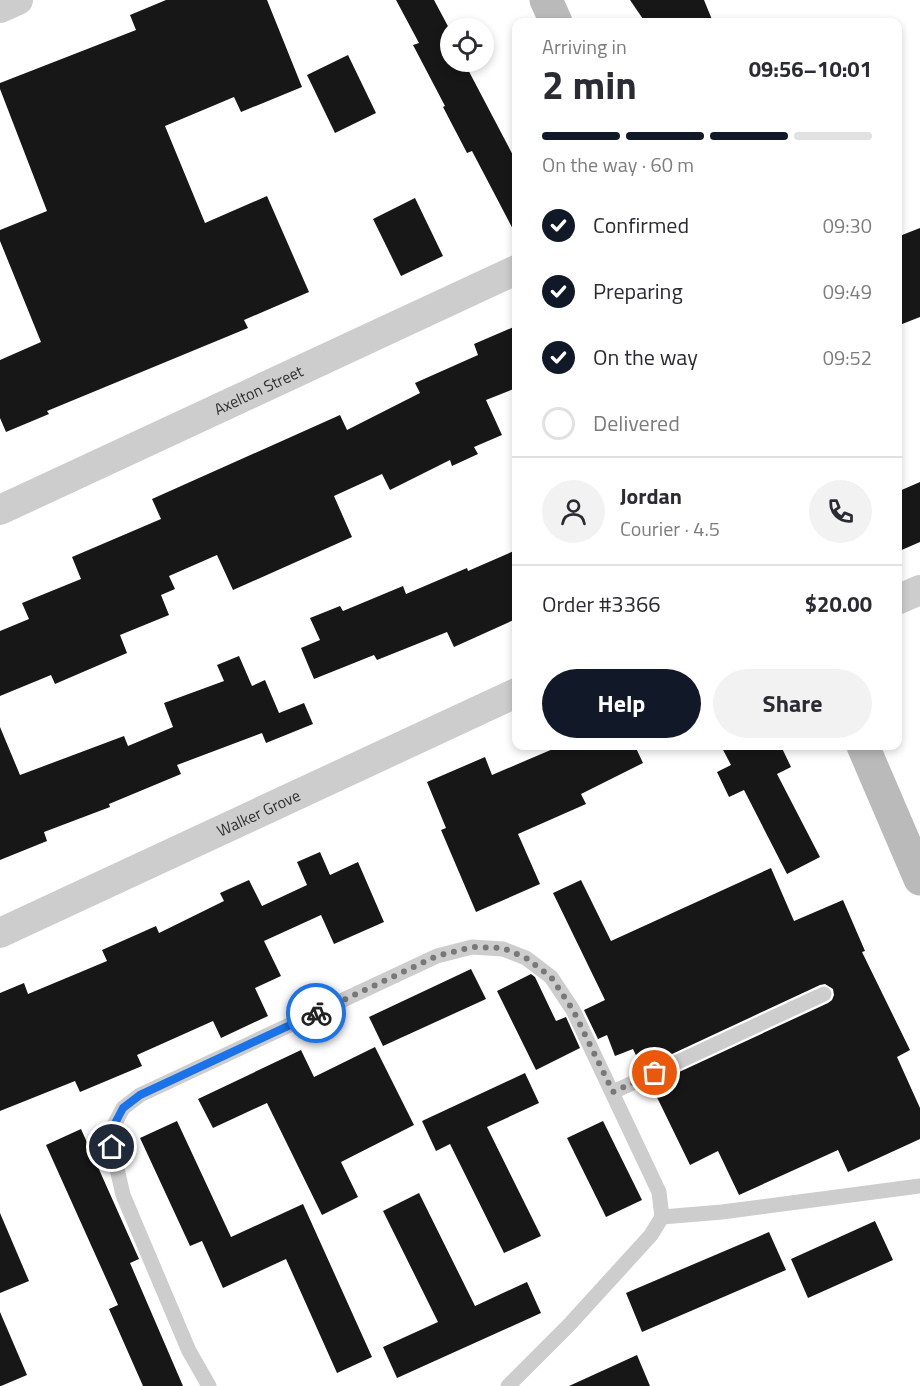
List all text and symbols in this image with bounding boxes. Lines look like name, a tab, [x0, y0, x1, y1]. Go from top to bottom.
map controls	[440, 18, 494, 72]
button: locate	[440, 18, 494, 72]
text: Arriving in	[542, 31, 627, 62]
text: 09:56–10:01	[749, 52, 872, 86]
text: 2 min	[542, 55, 637, 114]
text: On the way · 60 m	[542, 149, 694, 180]
text: Confirmed	[593, 208, 689, 242]
icon: check	[542, 209, 575, 242]
text: 09:30	[823, 210, 872, 241]
text: Preparing	[593, 274, 683, 308]
icon: check	[542, 275, 575, 308]
text: 09:49	[823, 276, 872, 307]
text: On the way	[593, 340, 698, 374]
icon: check	[542, 341, 575, 374]
text: 09:52	[823, 342, 872, 373]
street label: Axelton Street	[210, 359, 307, 421]
text: Delivered	[593, 406, 680, 440]
text: Jordan	[620, 479, 682, 513]
button: person	[542, 480, 605, 543]
button: phone	[809, 480, 872, 543]
text: Courier · 4.5	[620, 513, 720, 544]
text: Order #3366	[542, 587, 661, 621]
text: $20.00	[805, 587, 872, 621]
button: Help	[542, 669, 701, 738]
button: Share	[713, 669, 872, 738]
street label: Walker Grove	[213, 783, 304, 843]
courier	[286, 983, 346, 1043]
icon: bike	[300, 997, 333, 1030]
pin	[629, 1047, 680, 1098]
icon: bag	[638, 1056, 671, 1089]
pin	[86, 1121, 137, 1172]
icon: home	[95, 1130, 128, 1163]

